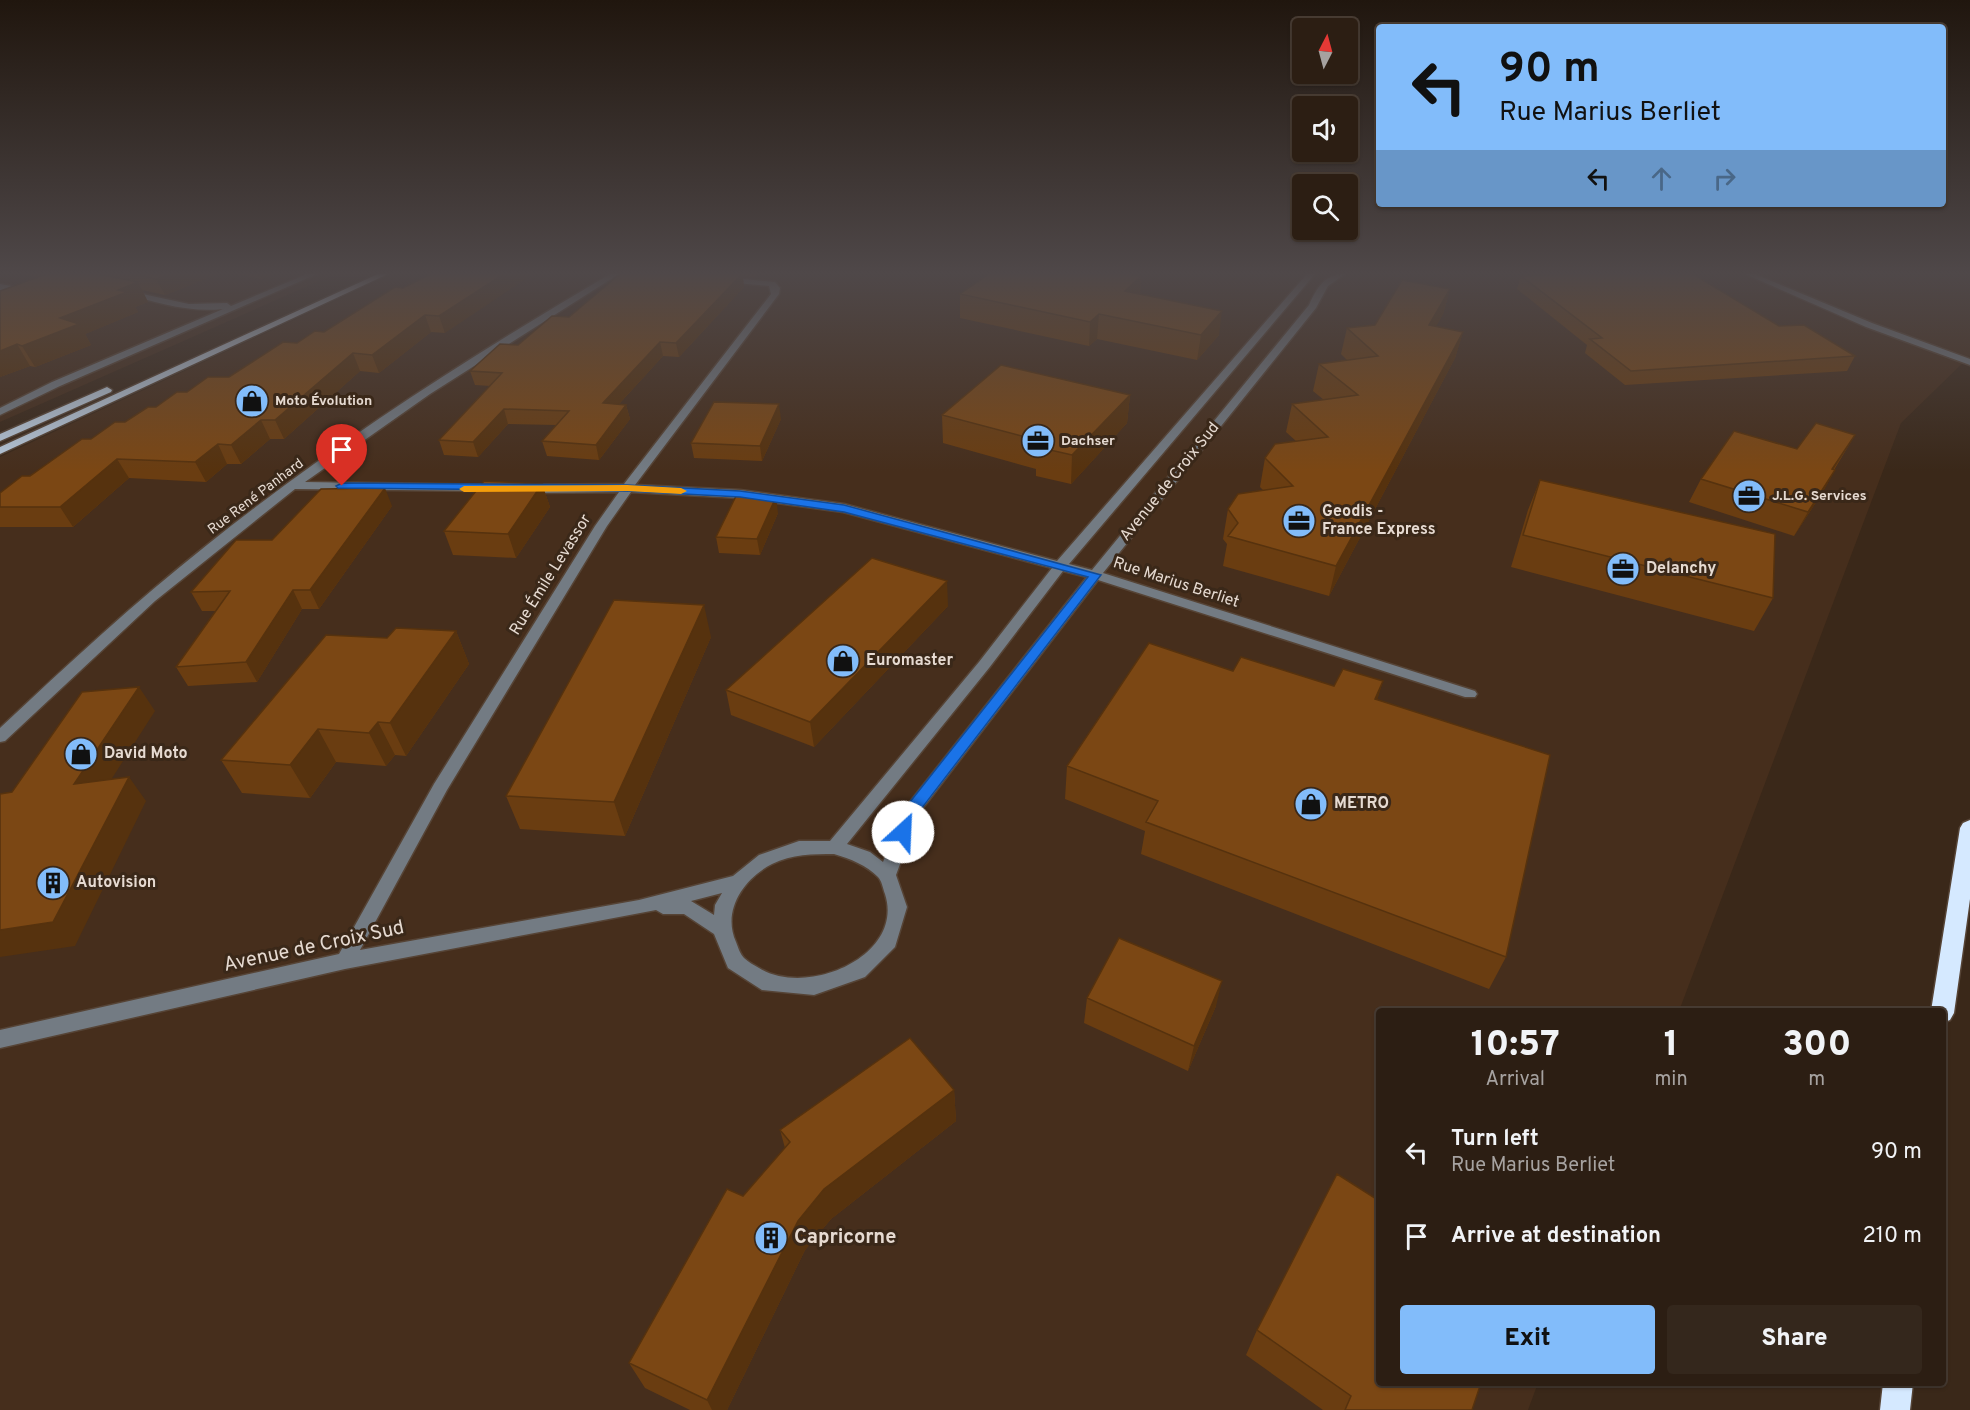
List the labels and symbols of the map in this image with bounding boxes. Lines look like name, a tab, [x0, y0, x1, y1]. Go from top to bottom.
north arrow	[1292, 18, 1358, 84]
shop icon: Moto Évolution	[234, 383, 270, 419]
place label: Moto Évolution	[275, 392, 372, 410]
street label: Avenue de Croix Sud	[1116, 418, 1224, 546]
office icon: Dachser	[1020, 423, 1056, 459]
pin	[316, 424, 367, 486]
place label: Dachser	[1061, 433, 1115, 450]
street label: Rue René Panhard	[205, 455, 307, 539]
office icon: J.L.G. Services	[1731, 478, 1767, 514]
place label: J.L.G. Services	[1772, 488, 1867, 505]
place label: Geodis - France Express	[1322, 502, 1436, 540]
office icon: Geodis - France Express	[1281, 503, 1317, 539]
street label: Rue Émile Levassor	[504, 510, 596, 639]
office icon: Delanchy	[1605, 551, 1641, 587]
street label: Rue Marius Berliet	[1110, 553, 1242, 613]
place label: Delanchy	[1646, 559, 1716, 579]
shop icon: Euromaster	[825, 643, 861, 679]
place label: Euromaster	[866, 651, 953, 671]
shop icon: David Moto	[63, 736, 99, 772]
place label: David Moto	[104, 744, 188, 764]
shop icon: METRO	[1293, 786, 1329, 822]
place label: METRO	[1334, 794, 1389, 814]
position arrow	[871, 800, 935, 864]
building icon: Autovision	[35, 865, 71, 901]
place label: Autovision	[76, 873, 156, 893]
street label: Avenue de Croix Sud	[221, 915, 407, 979]
building icon: Capricorne	[753, 1220, 789, 1256]
place label: Capricorne	[794, 1225, 896, 1251]

